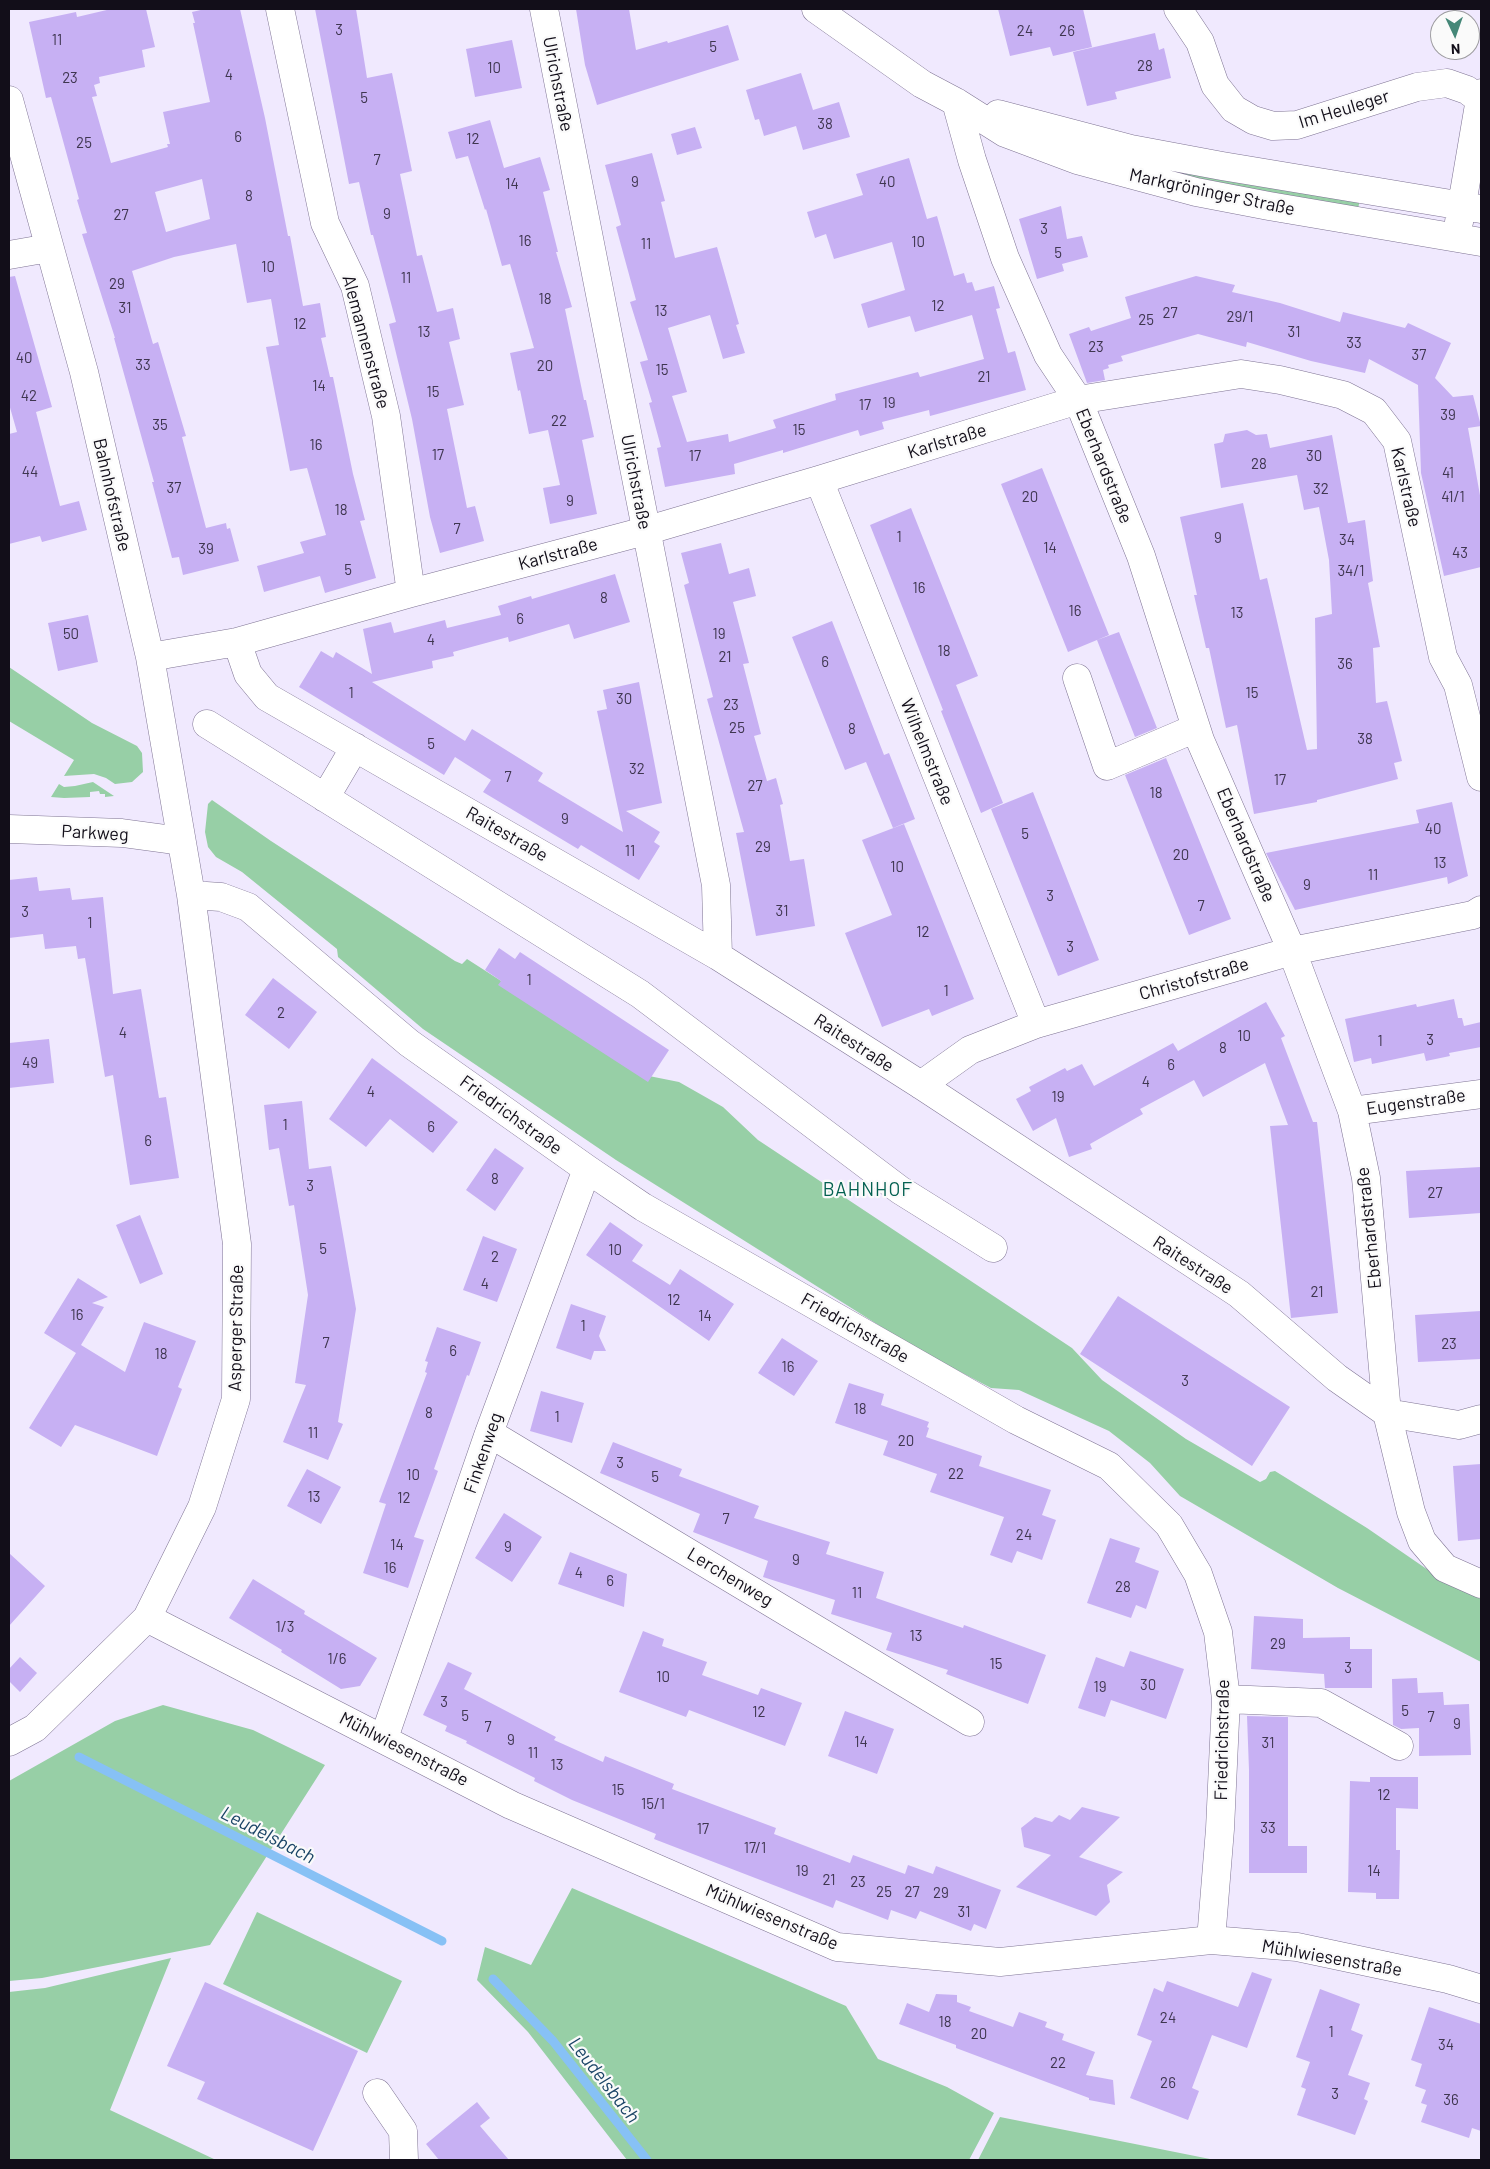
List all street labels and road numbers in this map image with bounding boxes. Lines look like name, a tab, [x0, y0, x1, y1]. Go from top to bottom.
street label: Ulrichstraße	[538, 35, 578, 133]
street label: Im Heuleger	[1296, 85, 1392, 133]
street label: Markgröninger Straße	[1127, 164, 1297, 220]
street label: Alemannenstraße	[338, 273, 394, 411]
street label: Eberhardstraße	[1071, 405, 1137, 527]
street label: Karlstraße	[905, 419, 989, 463]
street label: Ulrichstraße	[616, 433, 656, 531]
street label: Bahnhofstraße	[88, 436, 136, 554]
street label: Karlstraße	[1386, 445, 1426, 529]
street label: Karlstraße	[516, 533, 600, 575]
street label: Wilhelmstraße	[896, 695, 958, 809]
street label: Eberhardstraße	[1212, 784, 1280, 906]
street label: Raitestraße	[462, 802, 552, 866]
street label: Parkweg	[61, 820, 129, 846]
street label: Christofstraße	[1137, 953, 1251, 1005]
street label: Raitestraße	[810, 1009, 898, 1077]
street label: Friedrichstraße	[456, 1071, 566, 1159]
street label: Eugenstraße	[1365, 1084, 1467, 1120]
street label: Eberhardstraße	[1352, 1166, 1386, 1290]
street label: Raitestraße	[1149, 1231, 1237, 1299]
street label: Asperger Straße	[224, 1264, 248, 1392]
street label: Friedrichstraße	[797, 1288, 913, 1368]
street label: Finkenweg	[459, 1410, 507, 1496]
street label: Lerchenweg	[683, 1543, 777, 1611]
street label: Friedrichstraße	[1210, 1679, 1234, 1801]
street label: Mühlwiesenstraße	[336, 1707, 472, 1791]
street label: Mühlwiesenstraße	[702, 1879, 842, 1955]
street label: Mühlwiesenstraße	[1260, 1935, 1404, 1981]

